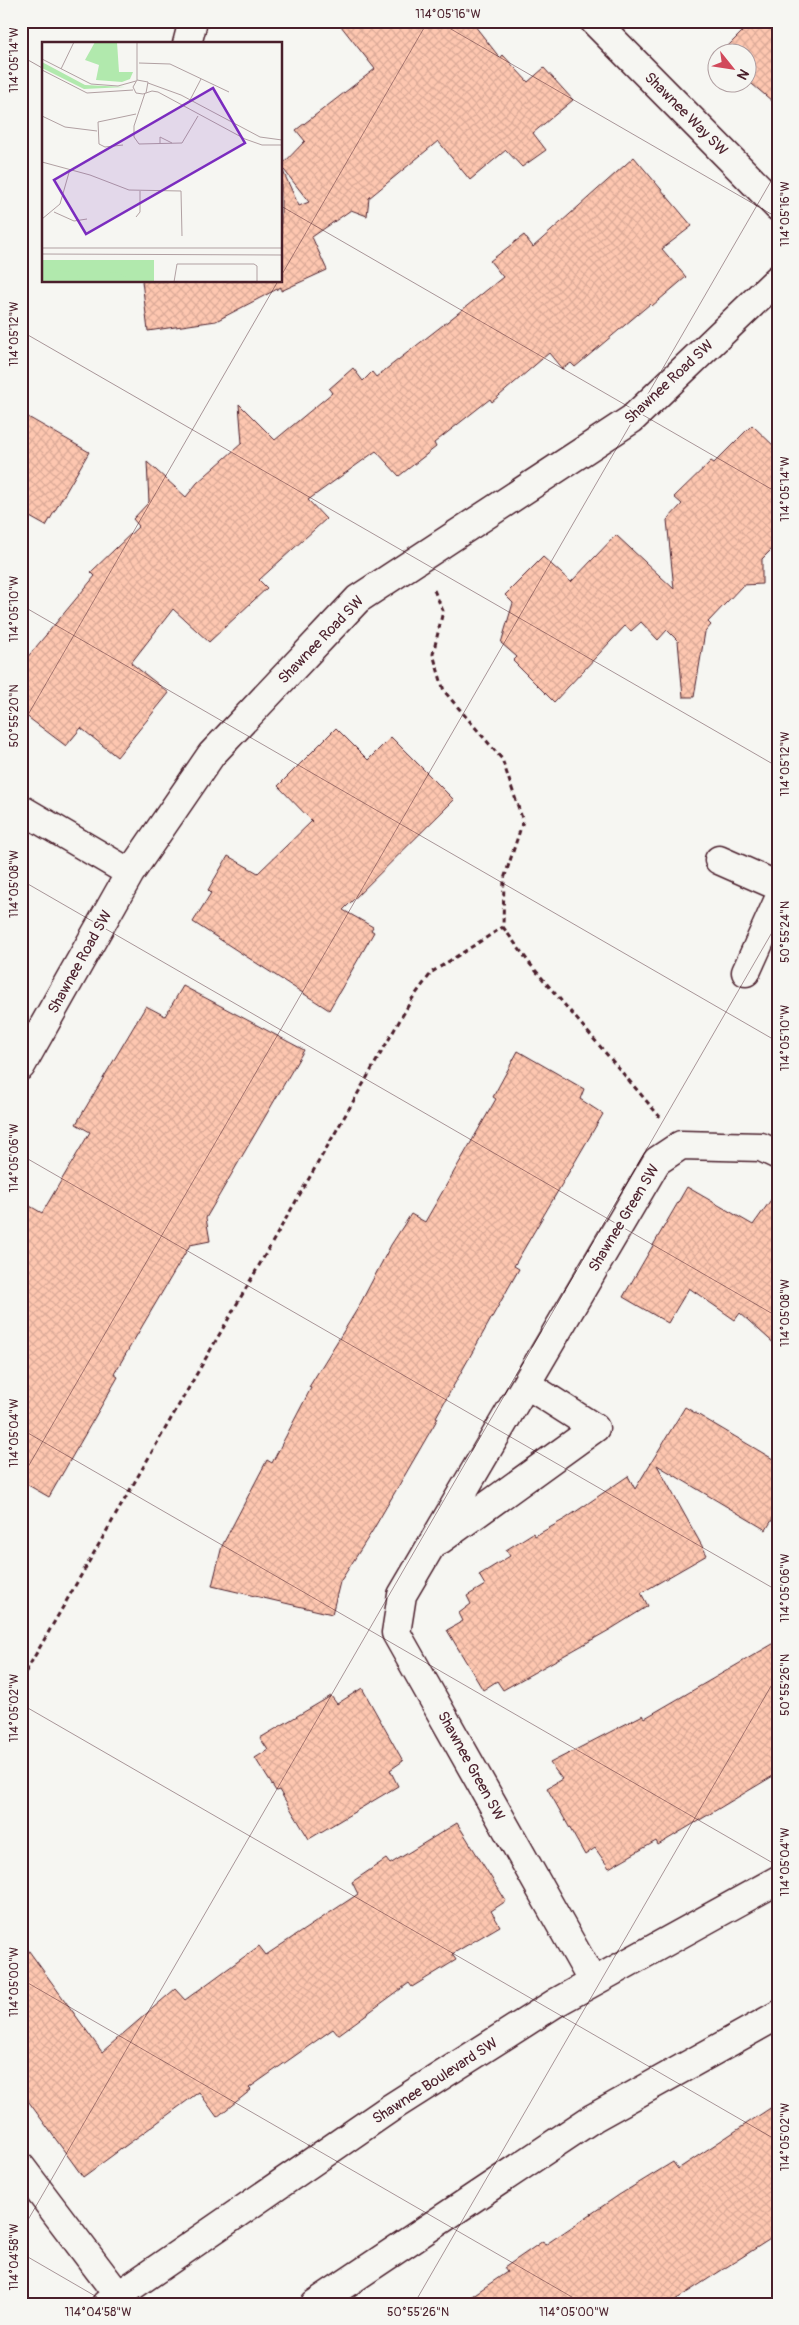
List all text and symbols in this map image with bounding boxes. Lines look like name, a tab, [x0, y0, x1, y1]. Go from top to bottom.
text: 114°05'16"W	[415, 7, 481, 22]
text: 114°05'14"W	[7, 27, 22, 93]
inset map	[42, 42, 282, 282]
north arrow	[706, 42, 756, 92]
text: N	[733, 66, 753, 83]
street label: Shawnee Way SW	[640, 68, 732, 160]
text: 114°05'16"W	[778, 181, 793, 247]
text: 114°05'12"W	[7, 301, 22, 367]
street label: Shawnee Road SW	[620, 336, 718, 428]
text: 114°05'14"W	[778, 456, 793, 522]
text: 114°05'10"W	[7, 576, 22, 642]
street label: Shawnee Road SW	[274, 592, 368, 688]
text: 50°55'20"N	[7, 684, 22, 748]
text: 114°05'12"W	[778, 731, 793, 797]
text: 114°05'08"W	[7, 850, 22, 918]
text: 50°55'24"N	[778, 901, 793, 963]
street label: Shawnee Road SW	[44, 907, 116, 1017]
text: 114°05'10"W	[778, 1005, 793, 1071]
text: 114°05'06"W	[7, 1124, 22, 1192]
street label: Shawnee Green SW	[584, 1161, 664, 1275]
text: 114°05'08"W	[778, 1279, 793, 1347]
text: 114°05'04"W	[7, 1399, 22, 1467]
text: 114°05'06"W	[778, 1554, 793, 1622]
text: 50°55'26"N	[778, 1654, 793, 1716]
text: 114°05'02"W	[7, 1674, 22, 1742]
street label: Shawnee Green SW	[433, 1708, 509, 1824]
text: 114°05'04"W	[778, 1828, 793, 1896]
text: 114°05'00"W	[7, 1947, 22, 2017]
street label: Shawnee Boulevard SW	[369, 2033, 501, 2129]
text: 114°05'02"W	[778, 2103, 793, 2171]
text: 114°04'58"W	[7, 2224, 22, 2290]
text: 114°04'58"W	[65, 2305, 131, 2320]
text: 50°55'26"N	[387, 2305, 449, 2320]
text: 114°05'00"W	[539, 2305, 609, 2320]

